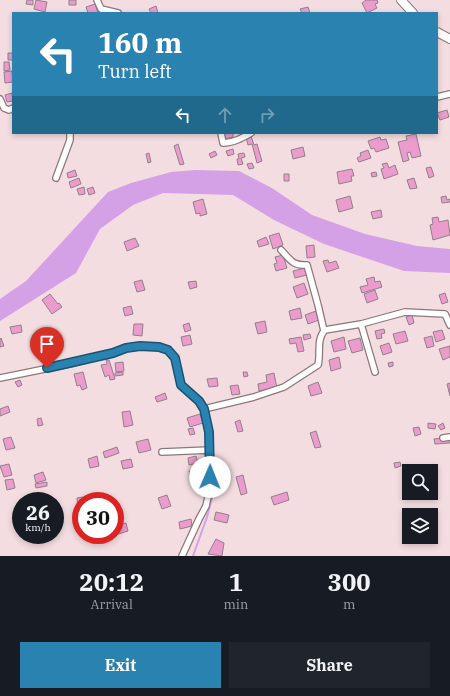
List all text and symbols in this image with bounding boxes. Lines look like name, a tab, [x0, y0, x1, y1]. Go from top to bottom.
text: 160 m	[98, 24, 182, 61]
icon: left	[32, 28, 84, 80]
text: Turn left	[98, 60, 172, 83]
icon: left	[172, 104, 194, 126]
icon: ahead	[214, 104, 236, 126]
icon: right	[256, 104, 278, 126]
pin	[30, 327, 64, 368]
icon: arrive	[36, 333, 58, 355]
position arrow	[189, 456, 231, 498]
map controls	[402, 464, 438, 544]
button: search	[402, 464, 438, 500]
speed limit sign: 30	[72, 492, 124, 544]
text: 26	[26, 499, 50, 526]
button: layers	[402, 508, 438, 544]
text: km/h	[25, 521, 51, 534]
text: 20:12	[79, 566, 144, 598]
text: 1	[229, 566, 243, 598]
text: 300	[328, 566, 371, 598]
text: Arrival	[91, 596, 133, 613]
text: min	[223, 596, 248, 613]
text: m	[343, 596, 355, 613]
button: Exit	[20, 642, 221, 688]
button: Share	[229, 642, 430, 688]

